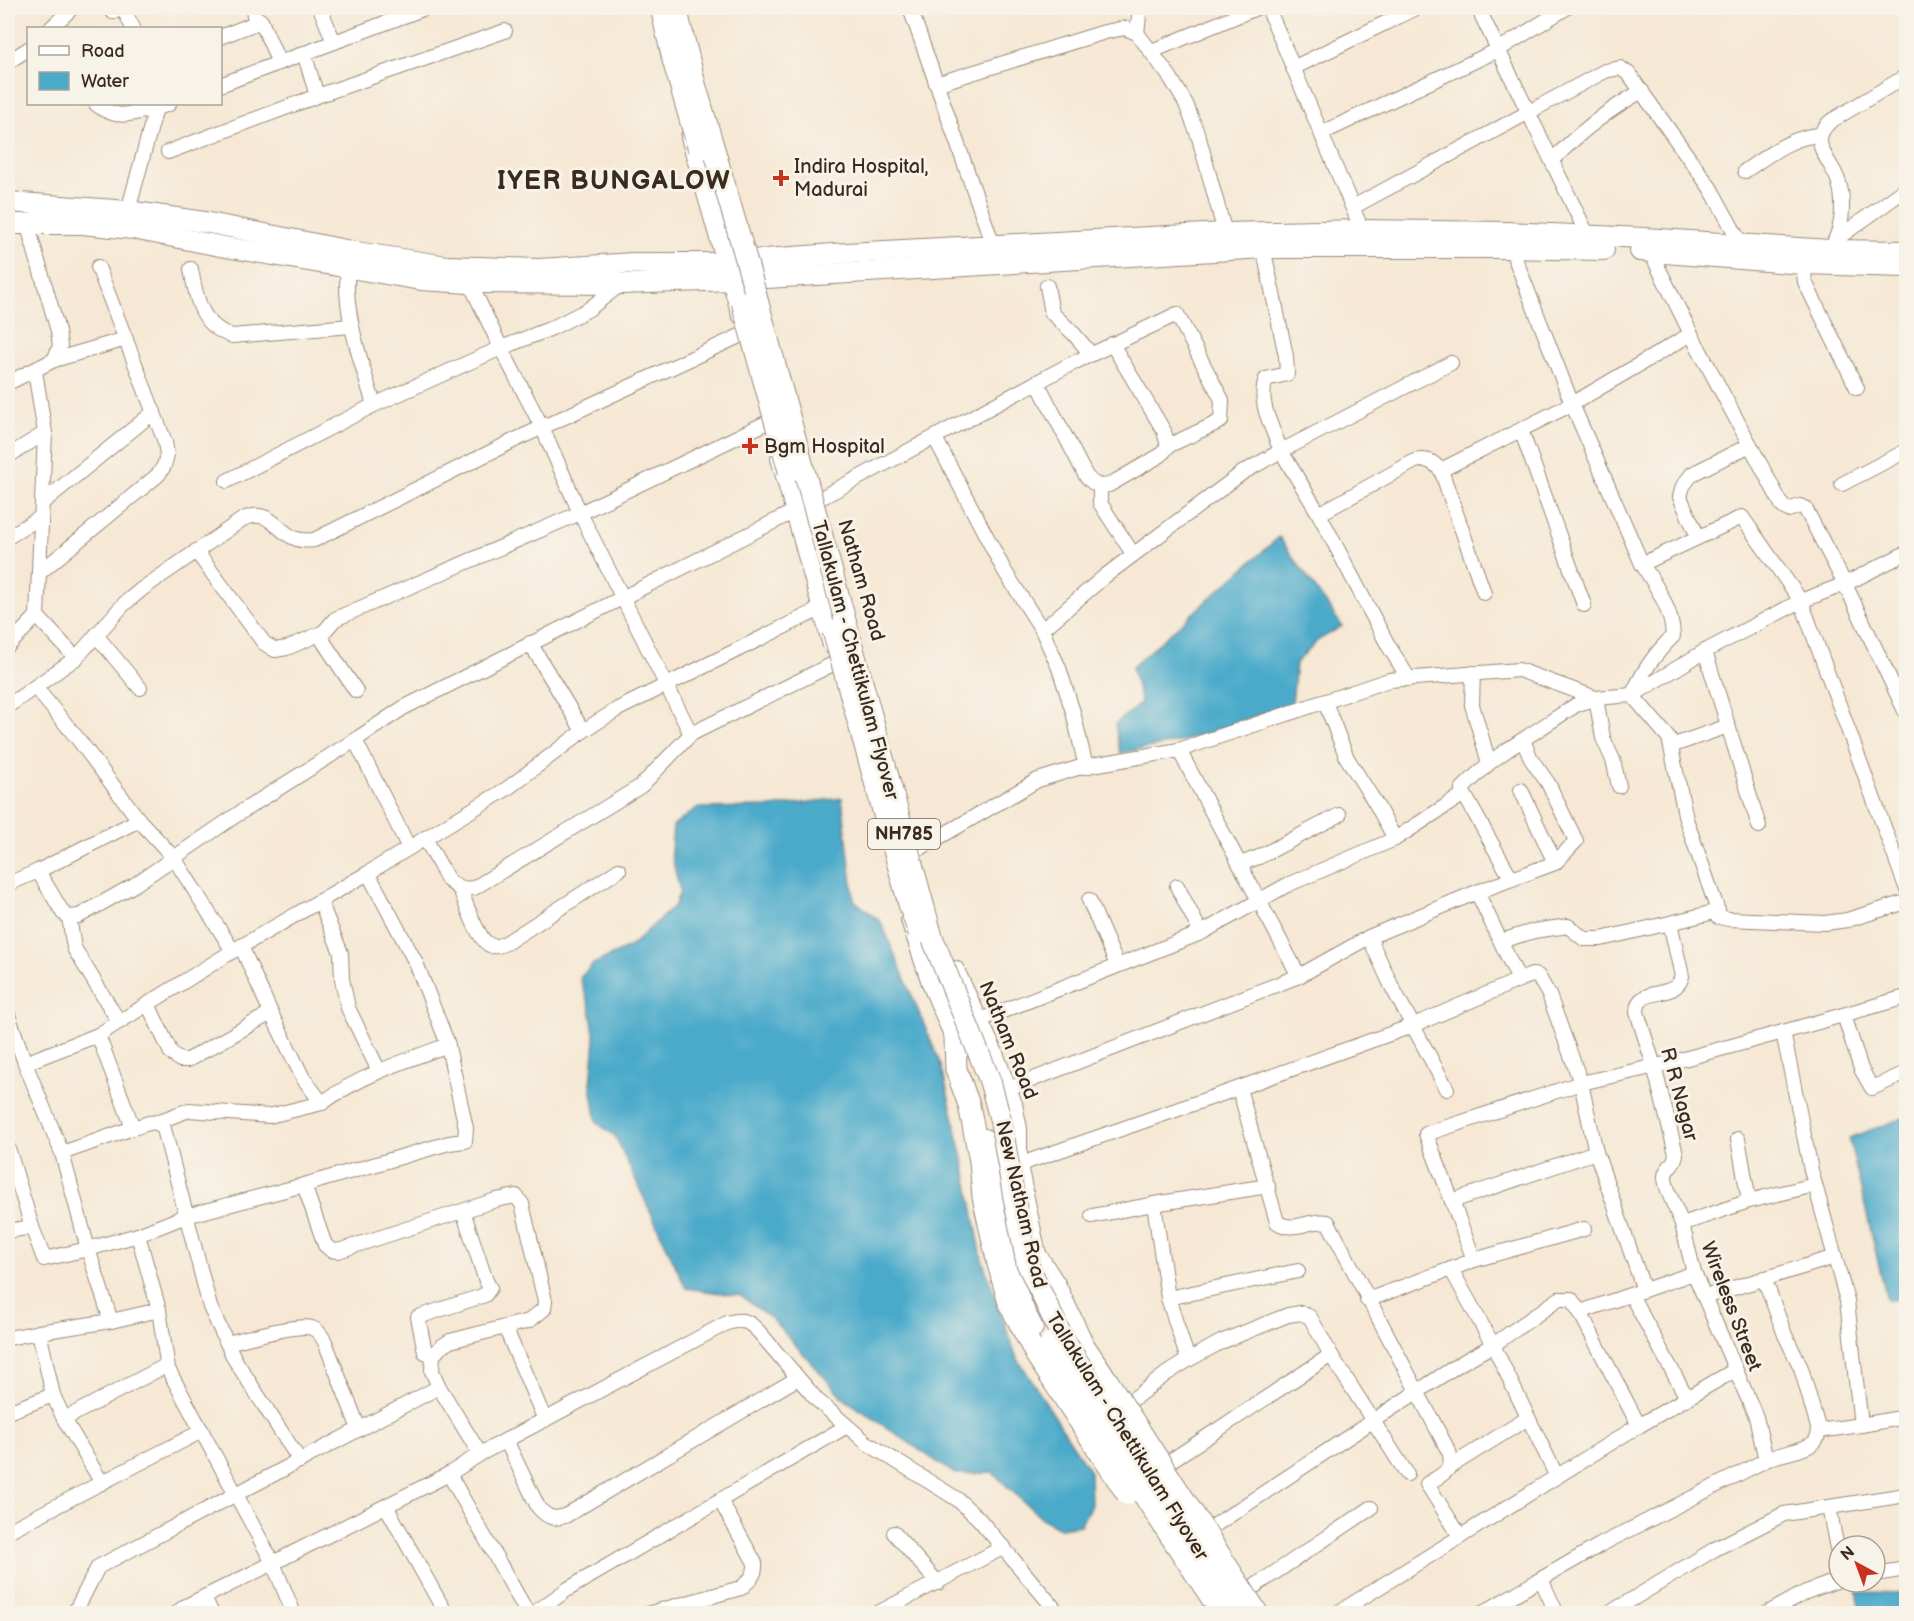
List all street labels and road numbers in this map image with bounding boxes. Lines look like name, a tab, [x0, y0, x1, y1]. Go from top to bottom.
street label: Natham Road	[832, 517, 890, 644]
street label: Tallakulam - Chettikulam Flyover	[806, 518, 904, 803]
road number: NH785	[868, 819, 940, 849]
street label: Natham Road	[973, 978, 1043, 1103]
street label: R R Nagar	[1655, 1045, 1703, 1144]
street label: New Natham Road	[990, 1118, 1052, 1290]
street label: Wireless Street	[1695, 1238, 1767, 1374]
street label: Tallakulam - Chettikulam Flyover	[1041, 1308, 1214, 1566]

